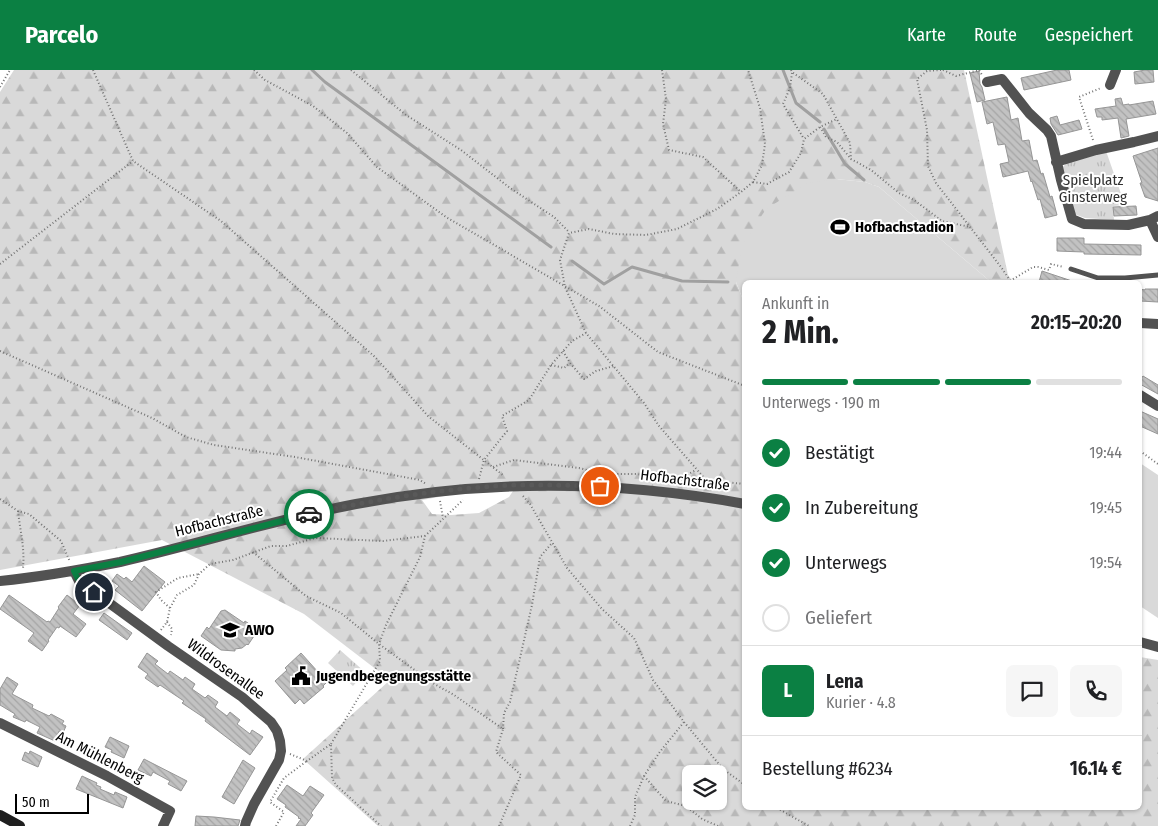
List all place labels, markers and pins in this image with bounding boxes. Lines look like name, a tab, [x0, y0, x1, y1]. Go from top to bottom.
sports icon: Hofbachstadion	[829, 216, 851, 238]
place label: Hofbachstadion	[855, 218, 954, 236]
pin	[579, 465, 621, 507]
pin	[73, 571, 115, 613]
school or university icon: AWO	[219, 619, 241, 641]
place label: AWO	[244, 621, 274, 639]
public building icon: Jugendbegegnungsstätte	[290, 665, 312, 687]
place label: Jugendbegegnungsstätte	[315, 667, 472, 685]

